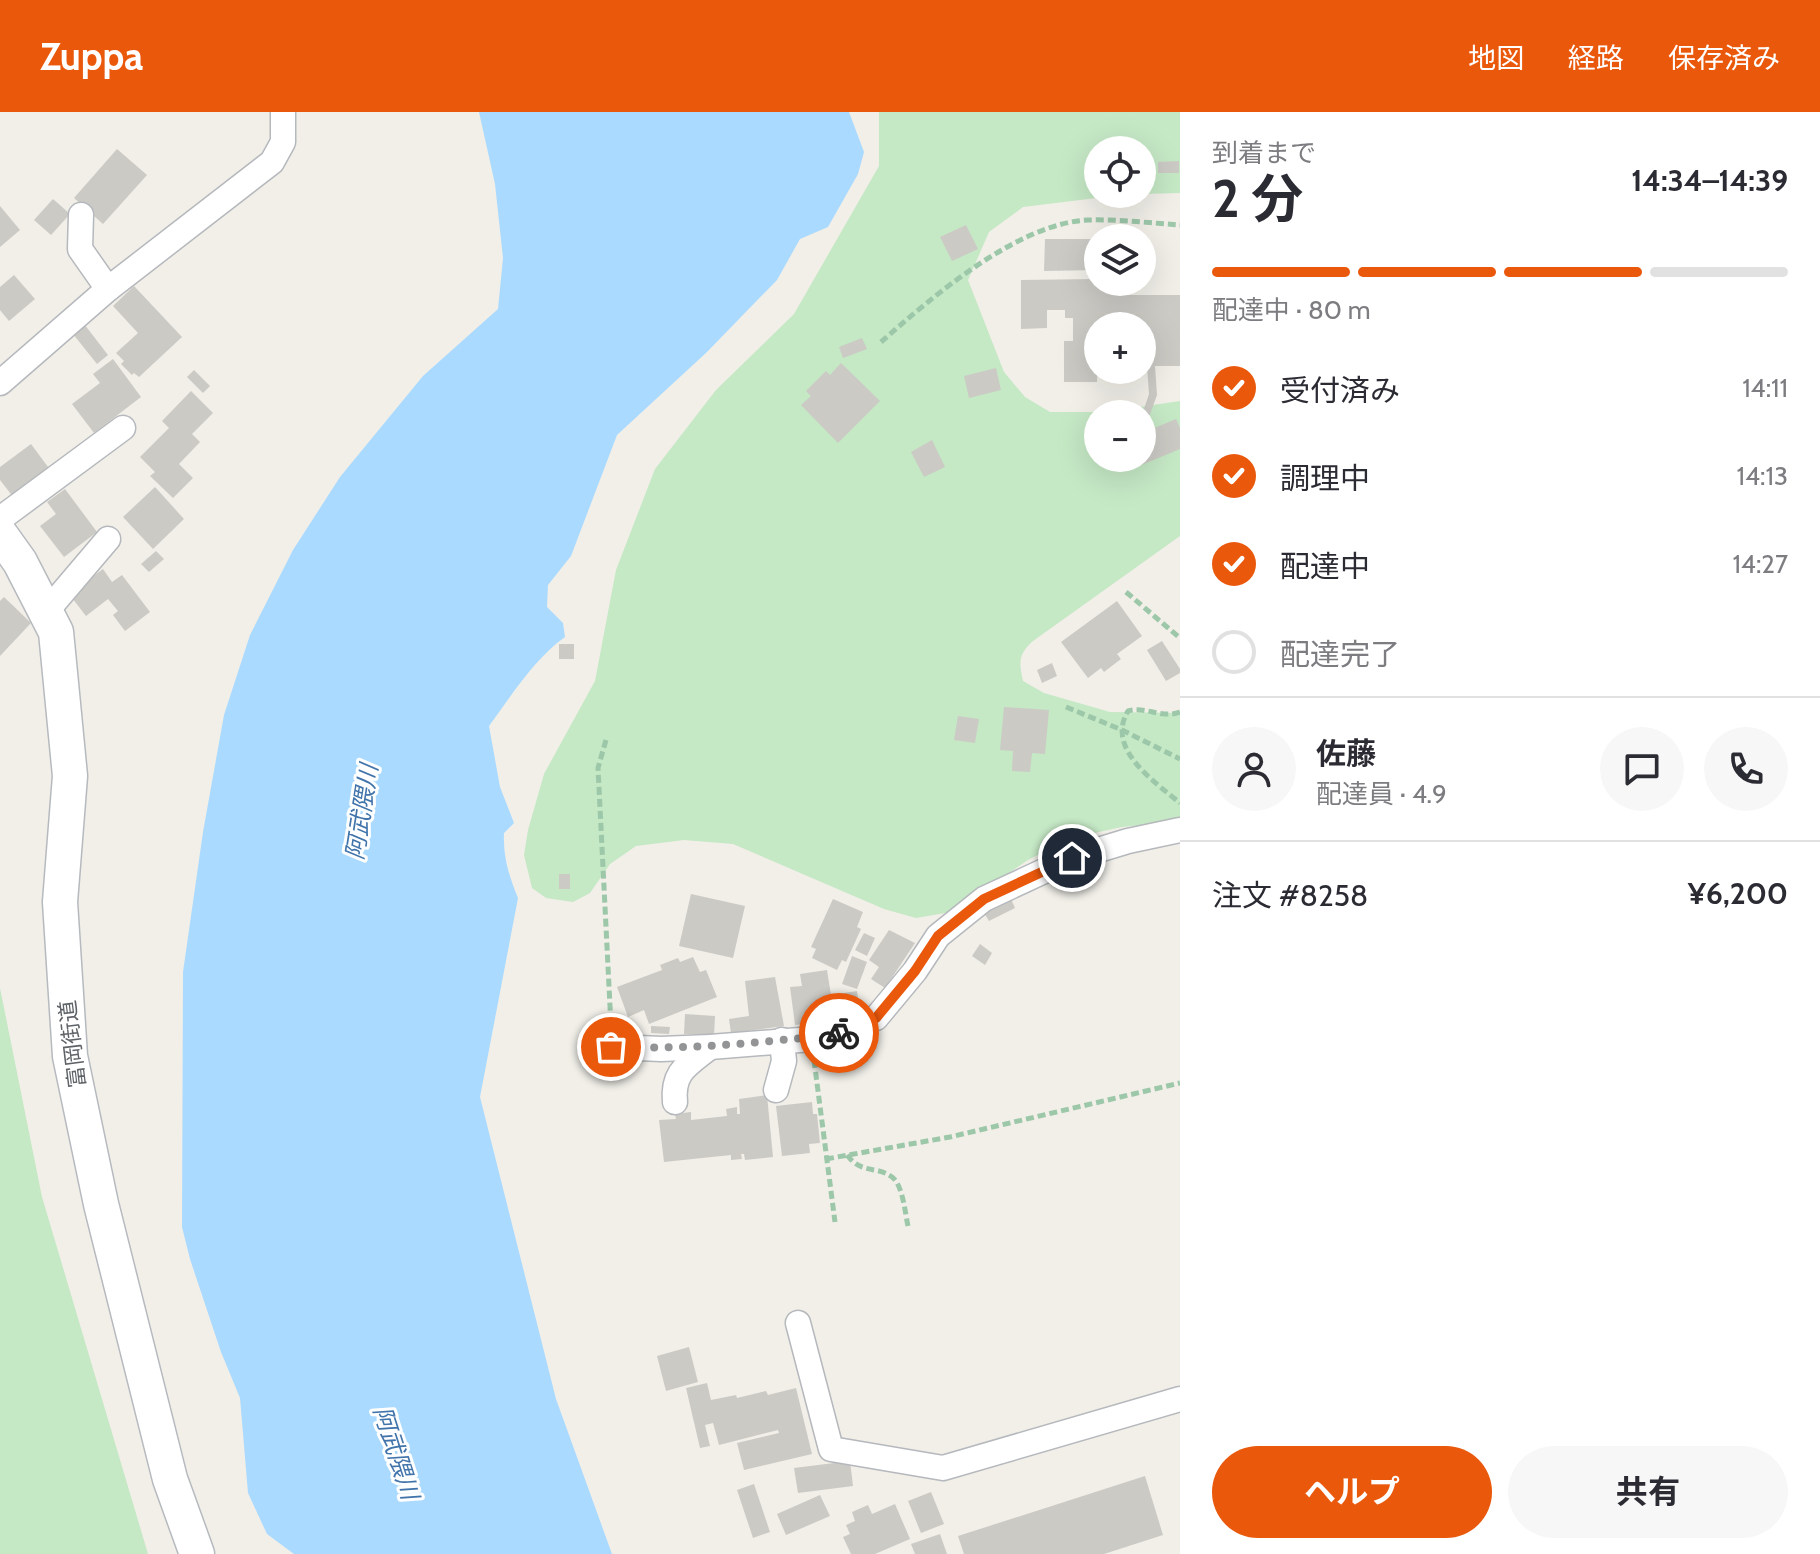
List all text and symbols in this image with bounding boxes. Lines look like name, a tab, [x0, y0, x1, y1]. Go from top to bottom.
text: Zuppa	[40, 33, 143, 80]
text: 地図	[1468, 41, 1524, 75]
text: 経路	[1568, 41, 1624, 75]
text: 保存済み	[1668, 41, 1780, 75]
map controls	[1084, 136, 1156, 472]
button: locate	[1084, 136, 1156, 208]
text: 到着まで	[1212, 137, 1316, 169]
text: 14:34–14:39	[1631, 162, 1788, 199]
text: 2 分	[1212, 167, 1303, 230]
button: layers	[1084, 224, 1156, 296]
text: 配達中 · 80 m	[1212, 294, 1370, 326]
button: +	[1084, 312, 1156, 384]
icon: check	[1212, 366, 1256, 410]
text: 受付済み	[1280, 372, 1400, 409]
text: 14:11	[1742, 372, 1788, 404]
button: −	[1084, 400, 1156, 472]
icon: check	[1212, 454, 1256, 498]
text: 調理中	[1280, 460, 1370, 497]
text: 14:13	[1737, 460, 1788, 492]
icon: check	[1212, 542, 1256, 586]
text: 配達中	[1280, 548, 1370, 585]
text: 14:27	[1732, 548, 1788, 580]
text: 配達完了	[1280, 636, 1400, 673]
button: person	[1212, 727, 1296, 811]
button: chat	[1600, 727, 1684, 811]
button: phone	[1704, 727, 1788, 811]
text: 佐藤	[1316, 735, 1376, 772]
water label: 阿武隈川	[340, 759, 384, 862]
text: 配達員 · 4.9	[1316, 778, 1447, 810]
pin	[1038, 824, 1106, 892]
icon: home	[1050, 836, 1094, 880]
text: ¥6,200	[1688, 875, 1788, 912]
text: 注文 #8258	[1212, 877, 1368, 914]
courier	[799, 993, 879, 1073]
street label: 富岡街道	[54, 999, 91, 1089]
icon: bike	[817, 1011, 861, 1055]
pin	[577, 1013, 645, 1081]
icon: bag	[589, 1025, 633, 1069]
water label: 阿武隈川	[368, 1403, 426, 1506]
button: ヘルプ	[1212, 1446, 1492, 1538]
button: 共有	[1508, 1446, 1788, 1538]

